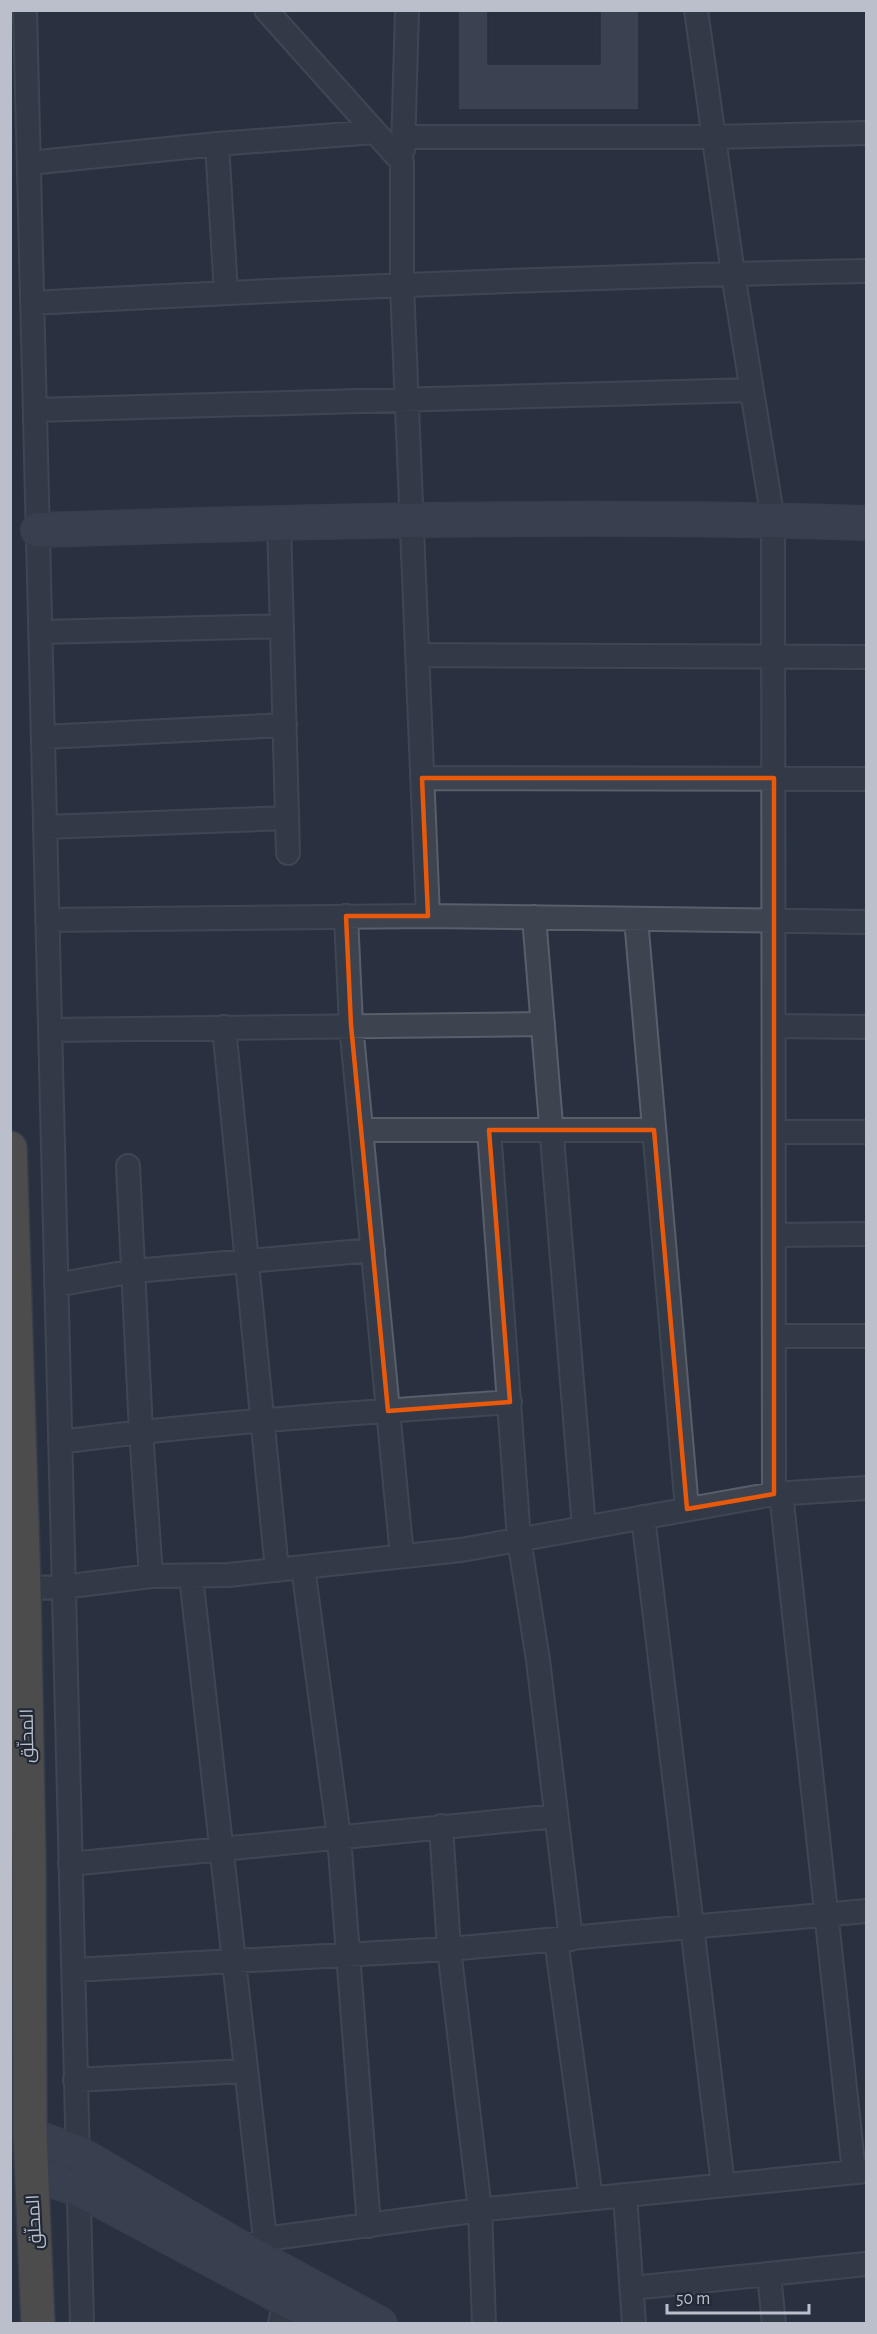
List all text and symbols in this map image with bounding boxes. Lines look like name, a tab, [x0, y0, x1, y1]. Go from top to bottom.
street label: المحلّق	[15, 1709, 39, 1763]
street label: المحلّق	[21, 2194, 47, 2250]
scale bar	[667, 2277, 810, 2315]
text: 50 m	[676, 2290, 710, 2308]

